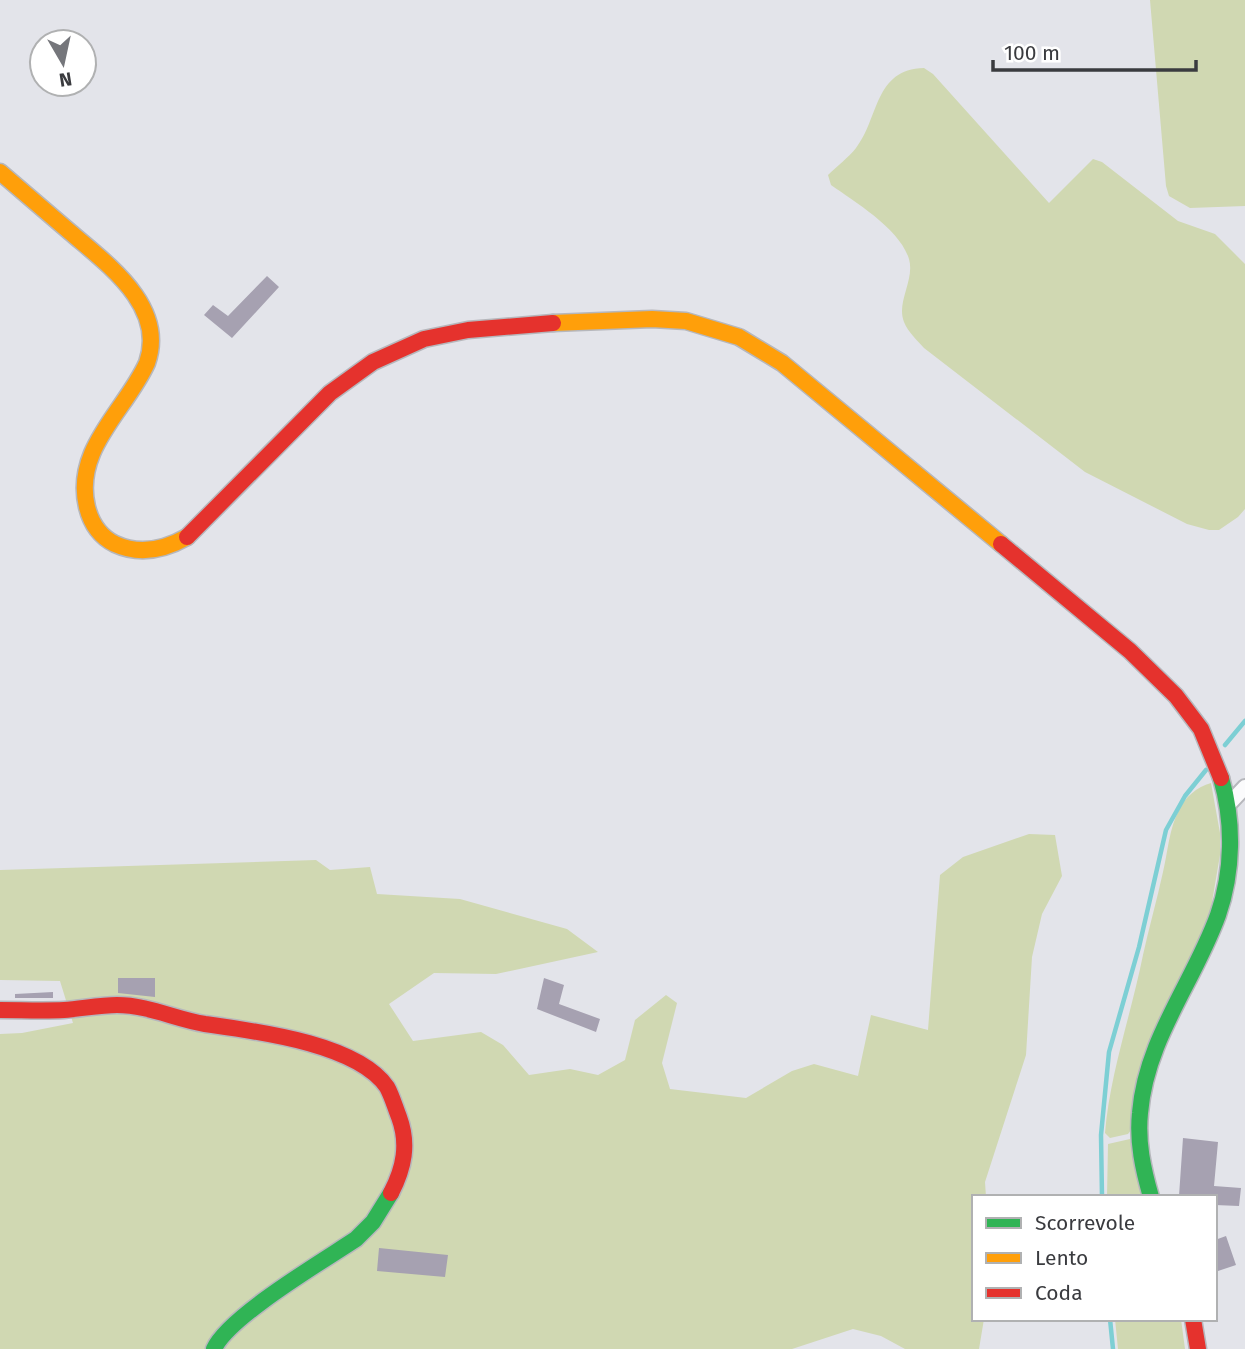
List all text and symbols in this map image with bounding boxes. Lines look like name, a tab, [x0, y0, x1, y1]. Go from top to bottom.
north arrow	[28, 28, 98, 98]
scale bar	[993, 28, 1196, 72]
text: 100 m	[1004, 40, 1060, 66]
text: N	[58, 67, 74, 92]
legend	[972, 1195, 1217, 1321]
text: Scorrevole	[1035, 1210, 1135, 1236]
text: Lento	[1035, 1245, 1088, 1271]
text: Coda	[1035, 1280, 1083, 1306]

